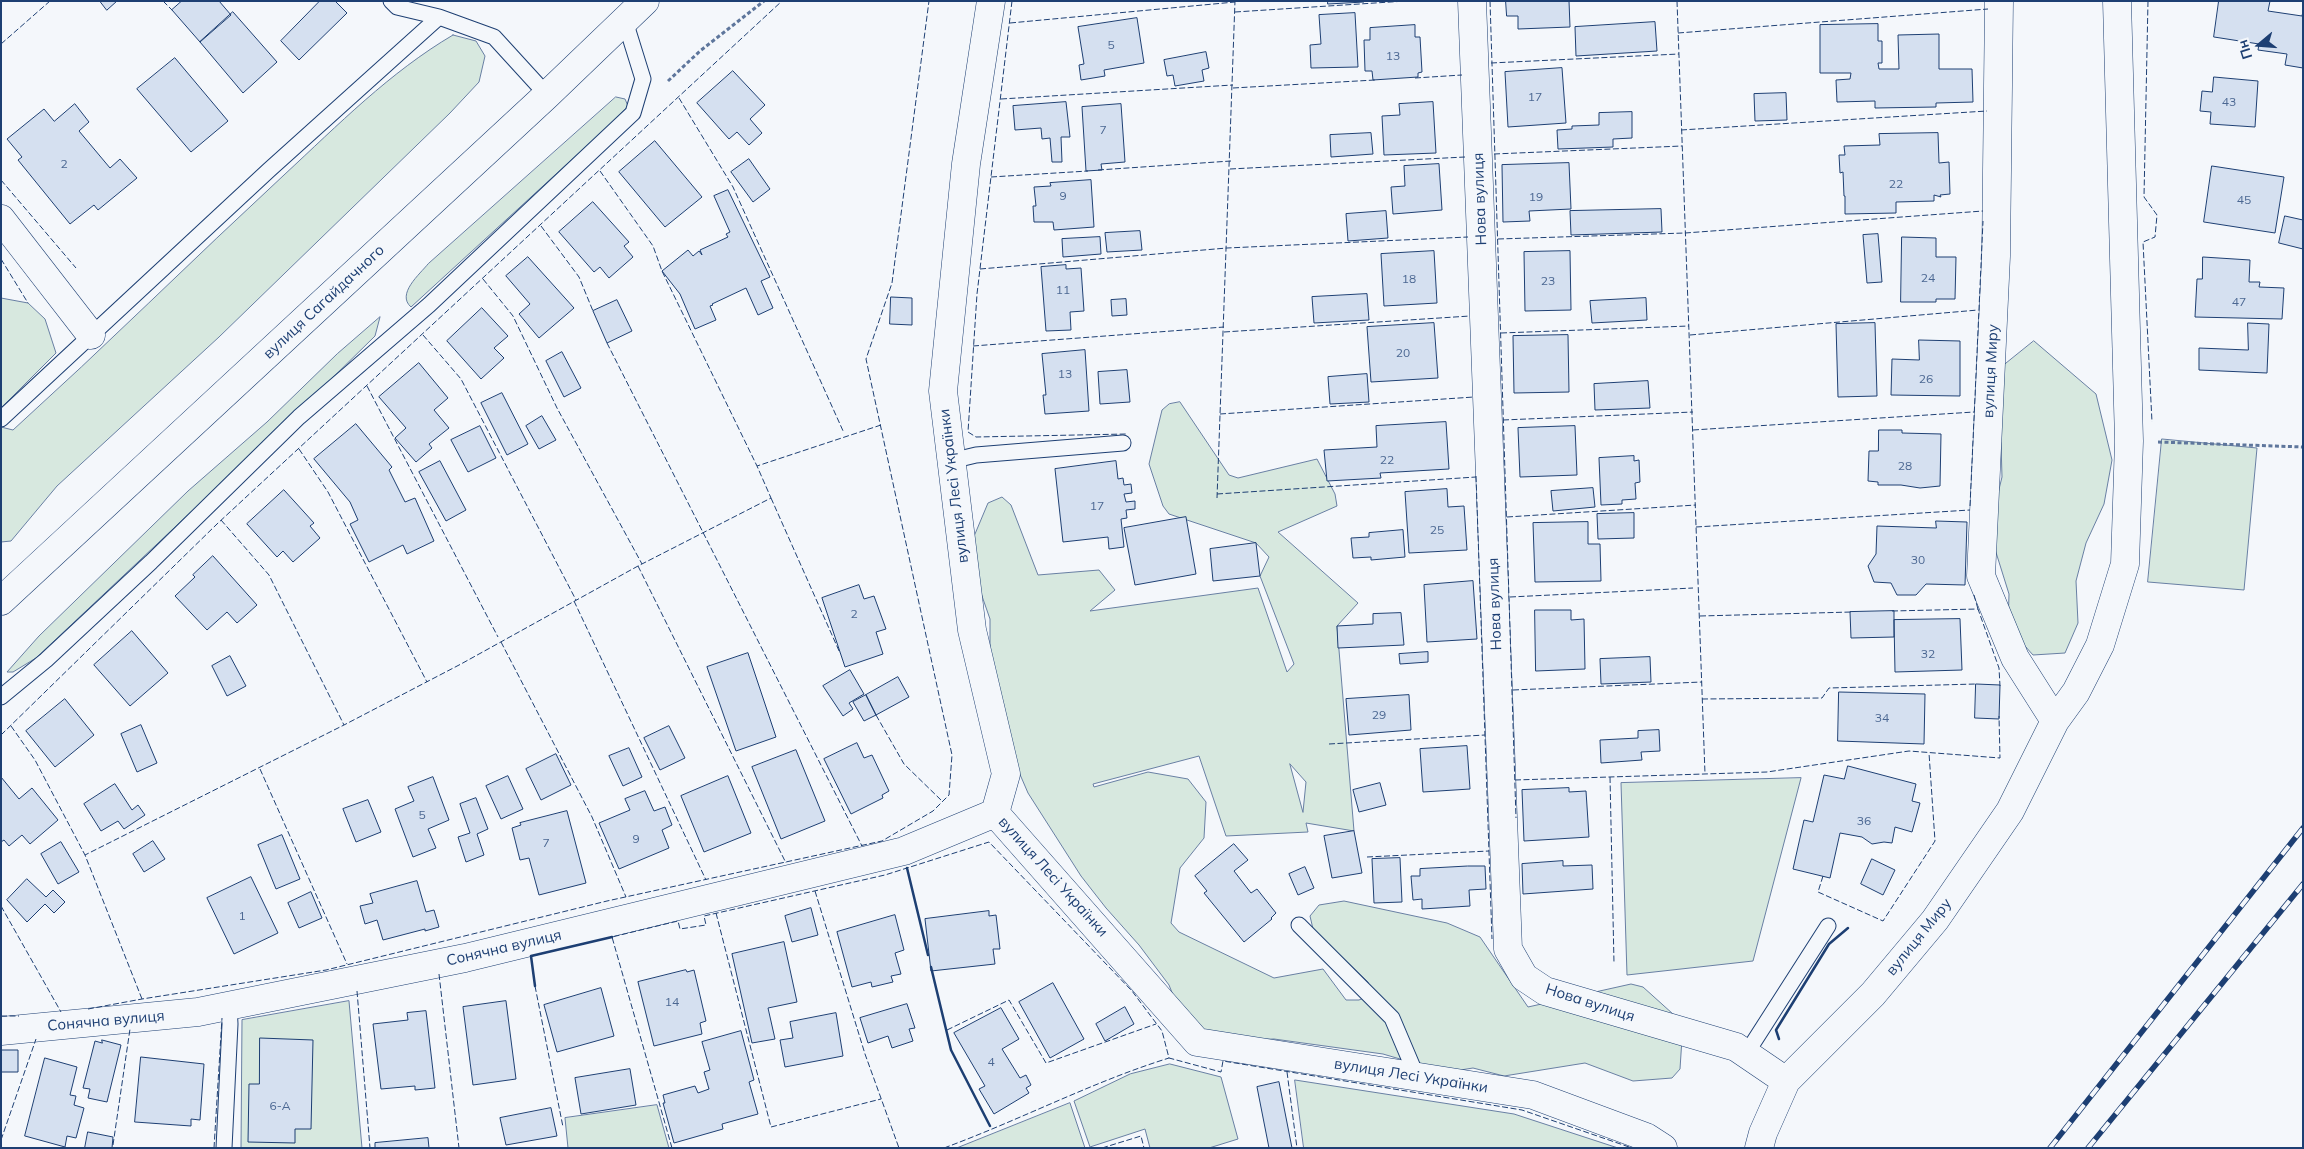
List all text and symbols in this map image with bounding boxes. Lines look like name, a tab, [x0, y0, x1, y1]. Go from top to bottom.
north arrow	[2234, 20, 2284, 70]
house number: 5	[1107, 38, 1115, 52]
text: Пн	[2233, 38, 2256, 62]
house number: 13	[1386, 49, 1400, 63]
house number: 17	[1528, 90, 1542, 104]
house number: 43	[2222, 95, 2236, 109]
house number: 7	[1099, 123, 1107, 137]
street label: Нова вулиця	[1469, 152, 1491, 246]
house number: 2	[60, 157, 68, 171]
house number: 22	[1889, 177, 1903, 191]
house number: 9	[1059, 189, 1067, 203]
house number: 19	[1529, 190, 1543, 204]
house number: 45	[2237, 193, 2251, 207]
street label: вулиця Сагайдачного	[260, 241, 388, 363]
house number: 24	[1921, 271, 1935, 285]
house number: 18	[1402, 272, 1416, 286]
house number: 23	[1541, 274, 1555, 288]
house number: 11	[1056, 283, 1070, 297]
house number: 47	[2232, 295, 2246, 309]
street label: вулиця Миру	[1980, 324, 2002, 418]
house number: 20	[1396, 346, 1410, 360]
house number: 13	[1058, 367, 1072, 381]
house number: 26	[1919, 372, 1933, 386]
street label: вулиця Лесі Українки	[936, 408, 972, 564]
house number: 22	[1380, 453, 1394, 467]
house number: 28	[1898, 459, 1912, 473]
house number: 17	[1090, 499, 1104, 513]
house number: 25	[1430, 523, 1444, 537]
house number: 30	[1911, 553, 1925, 567]
street label: Нова вулиця	[1484, 557, 1506, 651]
house number: 2	[850, 607, 858, 621]
house number: 32	[1921, 647, 1935, 661]
house number: 29	[1372, 708, 1386, 722]
house number: 34	[1875, 711, 1889, 725]
house number: 5	[418, 808, 426, 822]
street label: вулиця Лесі Українки	[994, 813, 1112, 941]
house number: 36	[1857, 814, 1871, 828]
house number: 9	[632, 832, 640, 846]
house number: 7	[542, 836, 550, 850]
street label: вулиця Миру	[1882, 895, 1956, 979]
house number: 1	[238, 909, 246, 923]
street label: Сонячна вулиця	[445, 926, 563, 970]
street label: Нова вулиця	[1543, 980, 1637, 1026]
house number: 14	[665, 995, 679, 1009]
street label: Сонячна вулиця	[47, 1007, 165, 1035]
house number: 4	[987, 1055, 995, 1069]
street label: вулиця Лесі Українки	[1333, 1055, 1489, 1097]
house number: 6-А	[270, 1099, 290, 1113]

